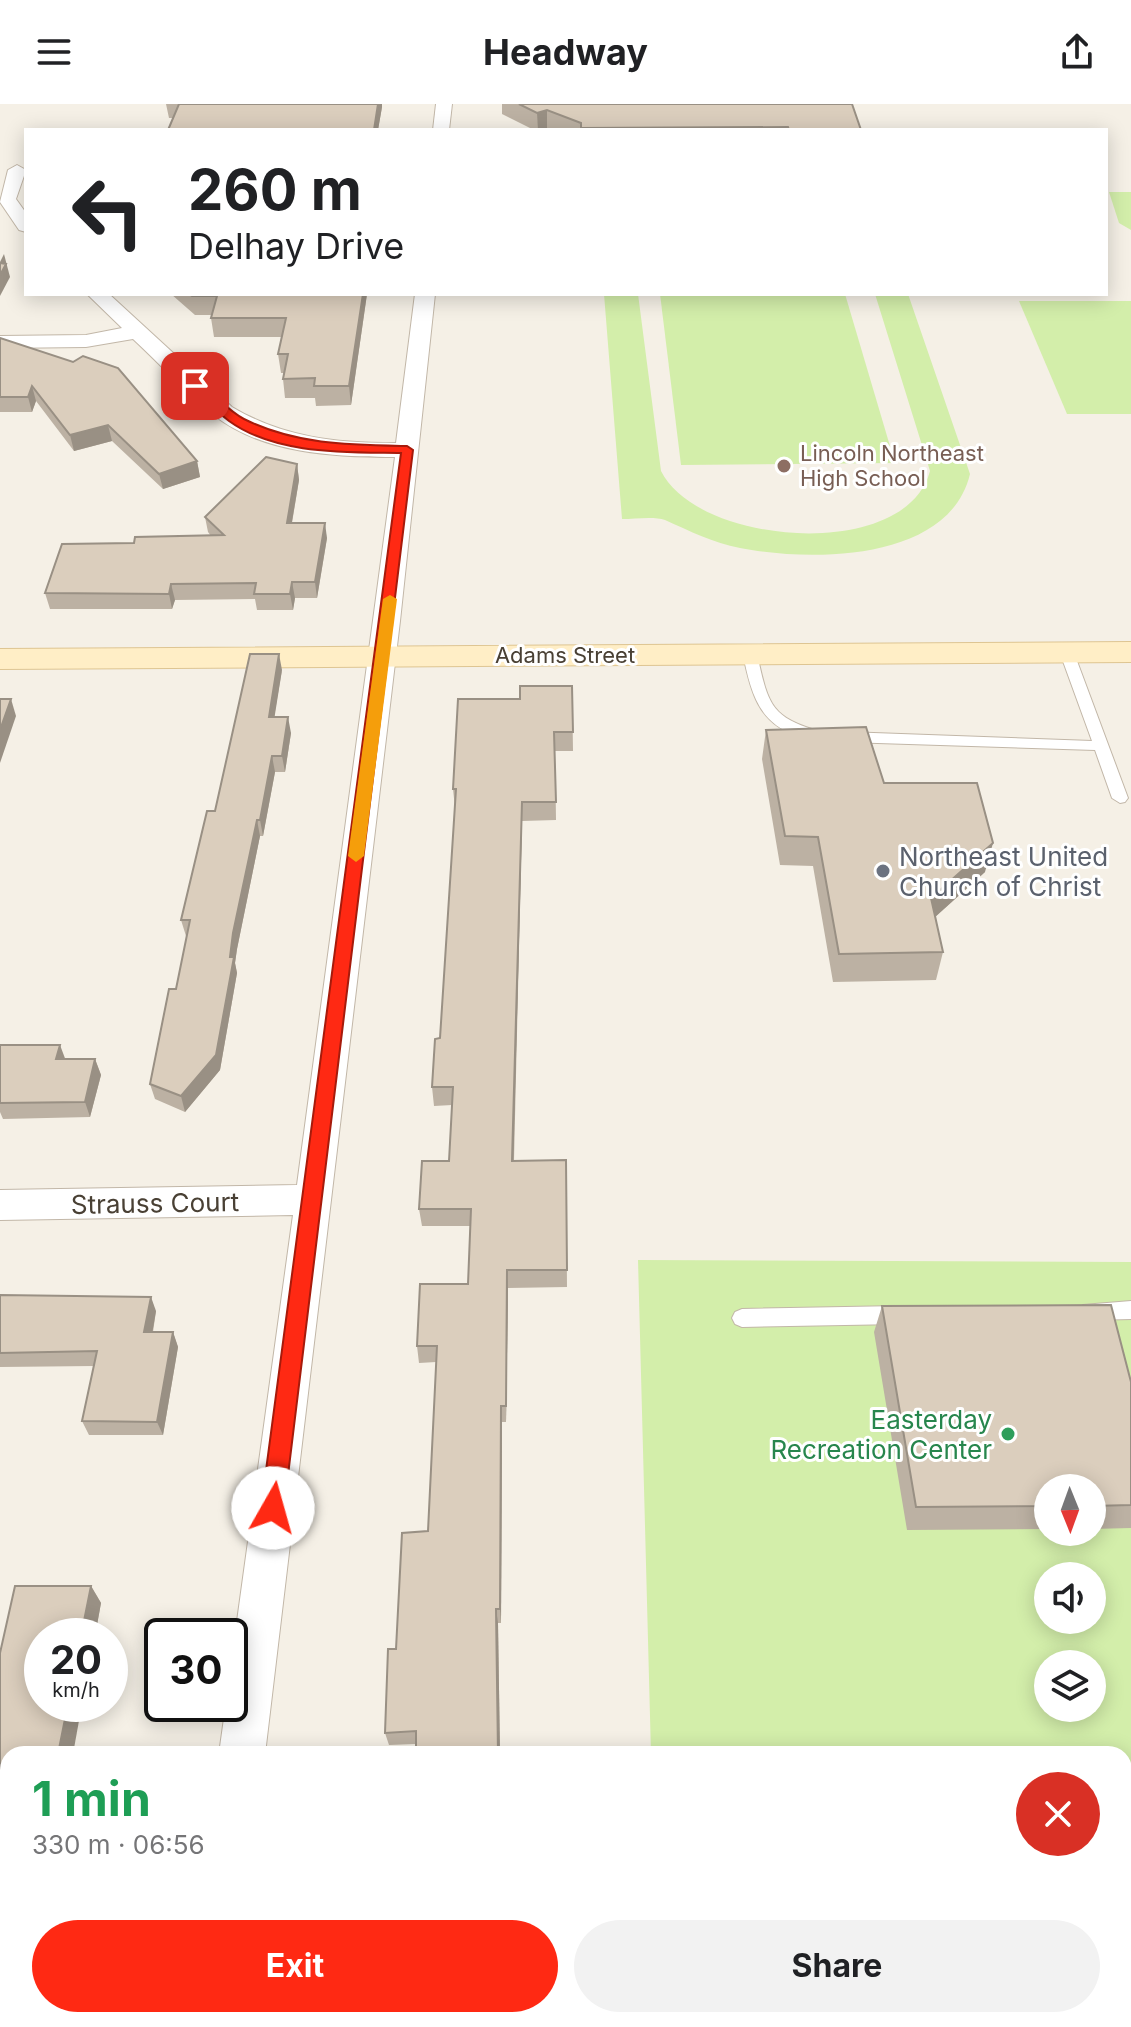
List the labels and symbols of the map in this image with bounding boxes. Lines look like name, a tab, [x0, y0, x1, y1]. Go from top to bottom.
pin	[161, 352, 229, 420]
place label: Lincoln Northeast High School	[800, 440, 984, 491]
marker: Lincoln Northeast High School	[775, 457, 793, 475]
street label: Adams Street	[495, 642, 635, 668]
place label: Northeast United Church of Christ	[899, 841, 1108, 902]
marker: Northeast United Church of Christ	[874, 862, 892, 880]
street label: Strauss Court	[71, 1186, 239, 1220]
place label: Easterday Recreation Center	[770, 1404, 992, 1465]
marker: Easterday Recreation Center	[999, 1425, 1017, 1443]
position arrow	[231, 1466, 315, 1550]
north arrow	[1034, 1474, 1106, 1546]
speed limit sign: 30	[144, 1618, 248, 1722]

